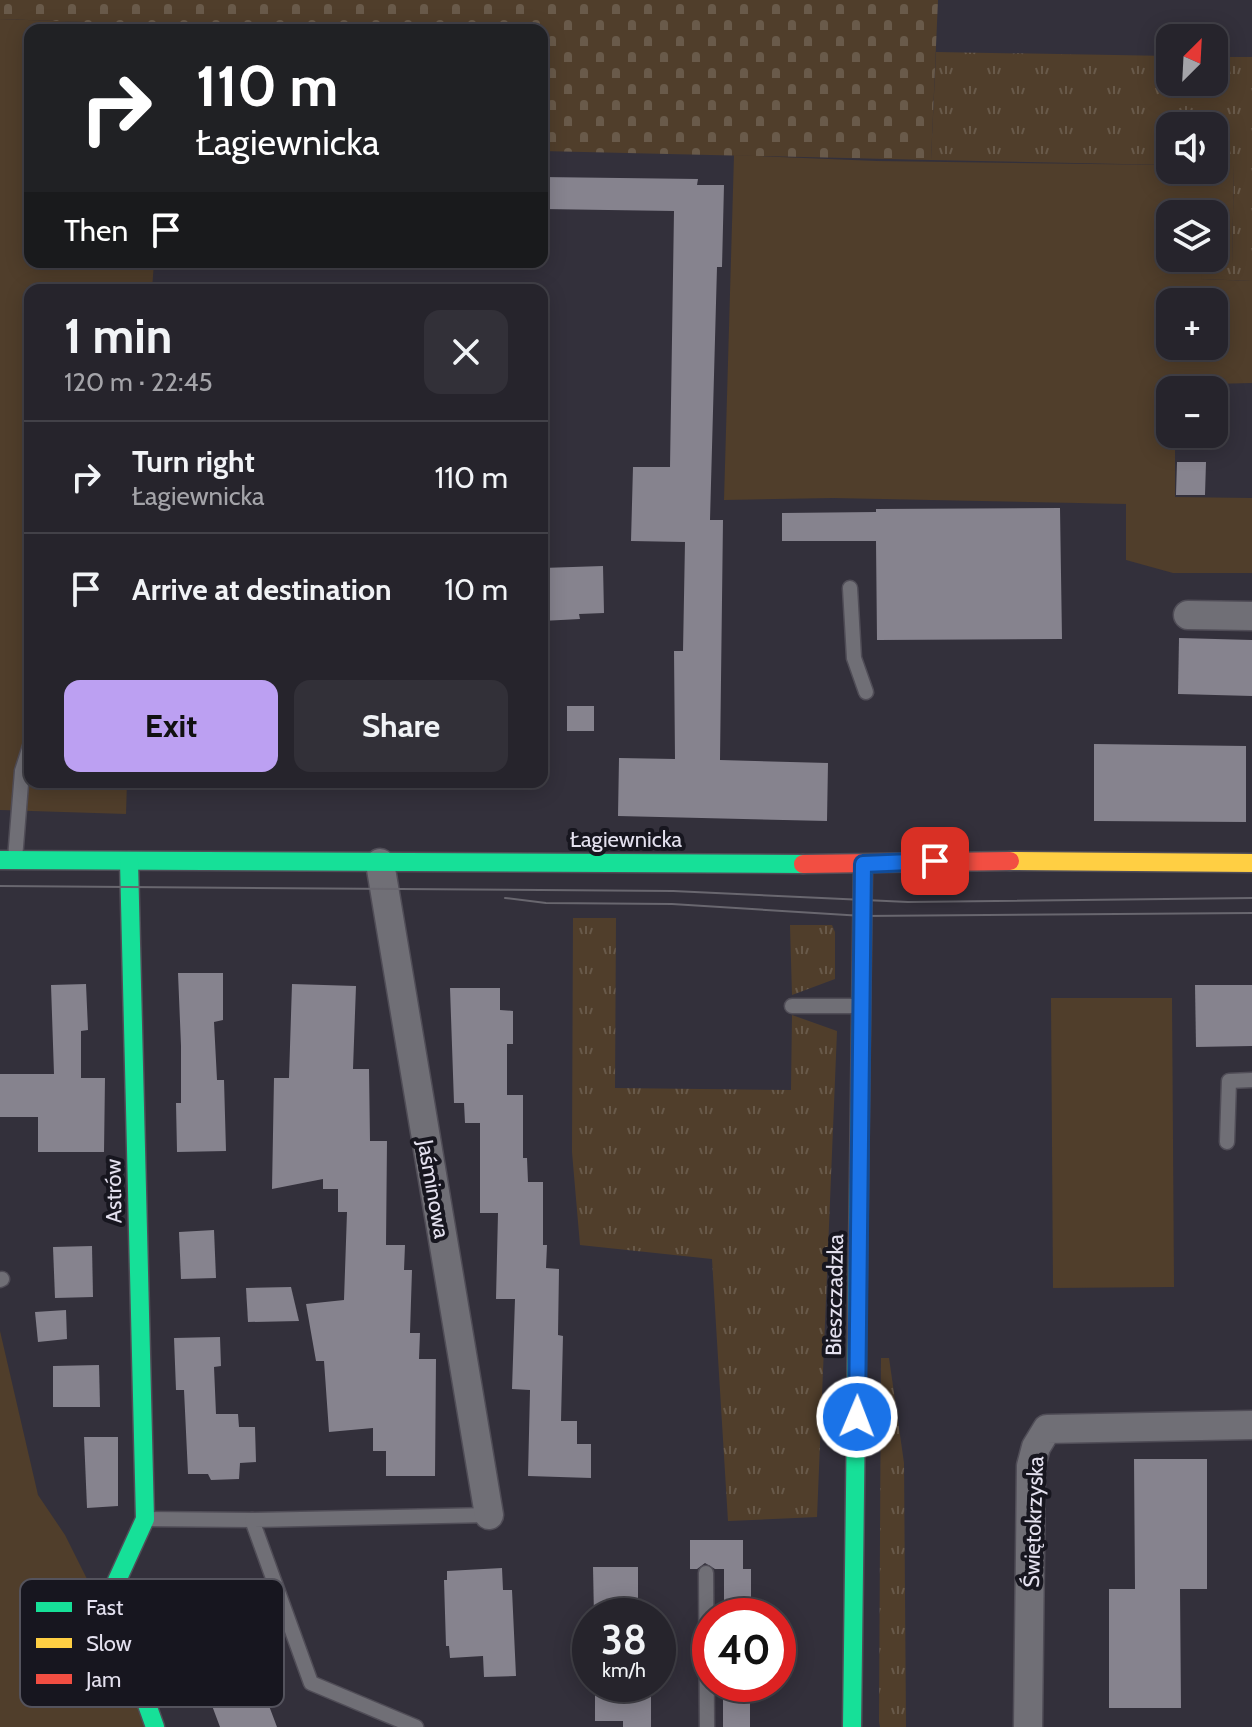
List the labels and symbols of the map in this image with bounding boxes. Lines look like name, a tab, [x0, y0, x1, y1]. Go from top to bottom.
north arrow	[1156, 24, 1228, 96]
street label: Łagiewnicka	[570, 826, 682, 853]
pin	[901, 827, 969, 895]
street label: Jaśminowa	[411, 1137, 456, 1241]
street label: Astrów	[99, 1158, 128, 1224]
street label: Bieszczadzka	[820, 1233, 849, 1356]
position arrow	[815, 1375, 899, 1459]
street label: Świętokrzyska	[1018, 1455, 1049, 1588]
legend	[20, 1579, 284, 1707]
text: Fast	[86, 1594, 124, 1621]
speed limit sign: 40	[692, 1598, 796, 1702]
text: Slow	[86, 1630, 132, 1657]
text: Jam	[85, 1666, 121, 1693]

